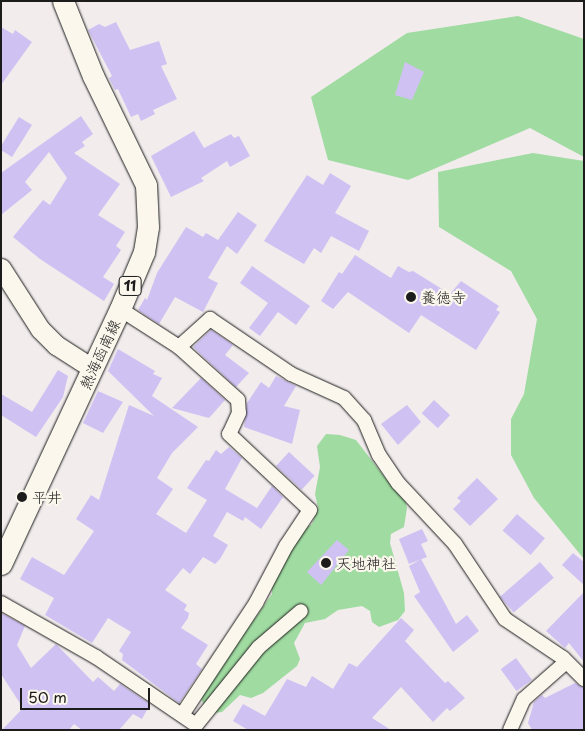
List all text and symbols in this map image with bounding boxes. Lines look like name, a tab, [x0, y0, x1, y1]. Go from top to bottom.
road number: 11	[118, 274, 142, 298]
place label: 養徳寺	[421, 288, 466, 306]
marker: 養徳寺	[405, 291, 417, 303]
street label: 熱海函南線	[75, 316, 123, 392]
place label: 平井	[32, 488, 62, 506]
marker: 平井	[16, 491, 28, 503]
place label: 天地神社	[336, 554, 396, 572]
marker: 天地神社	[320, 557, 332, 569]
scale bar	[22, 678, 152, 710]
text: 50 m	[28, 685, 67, 708]

